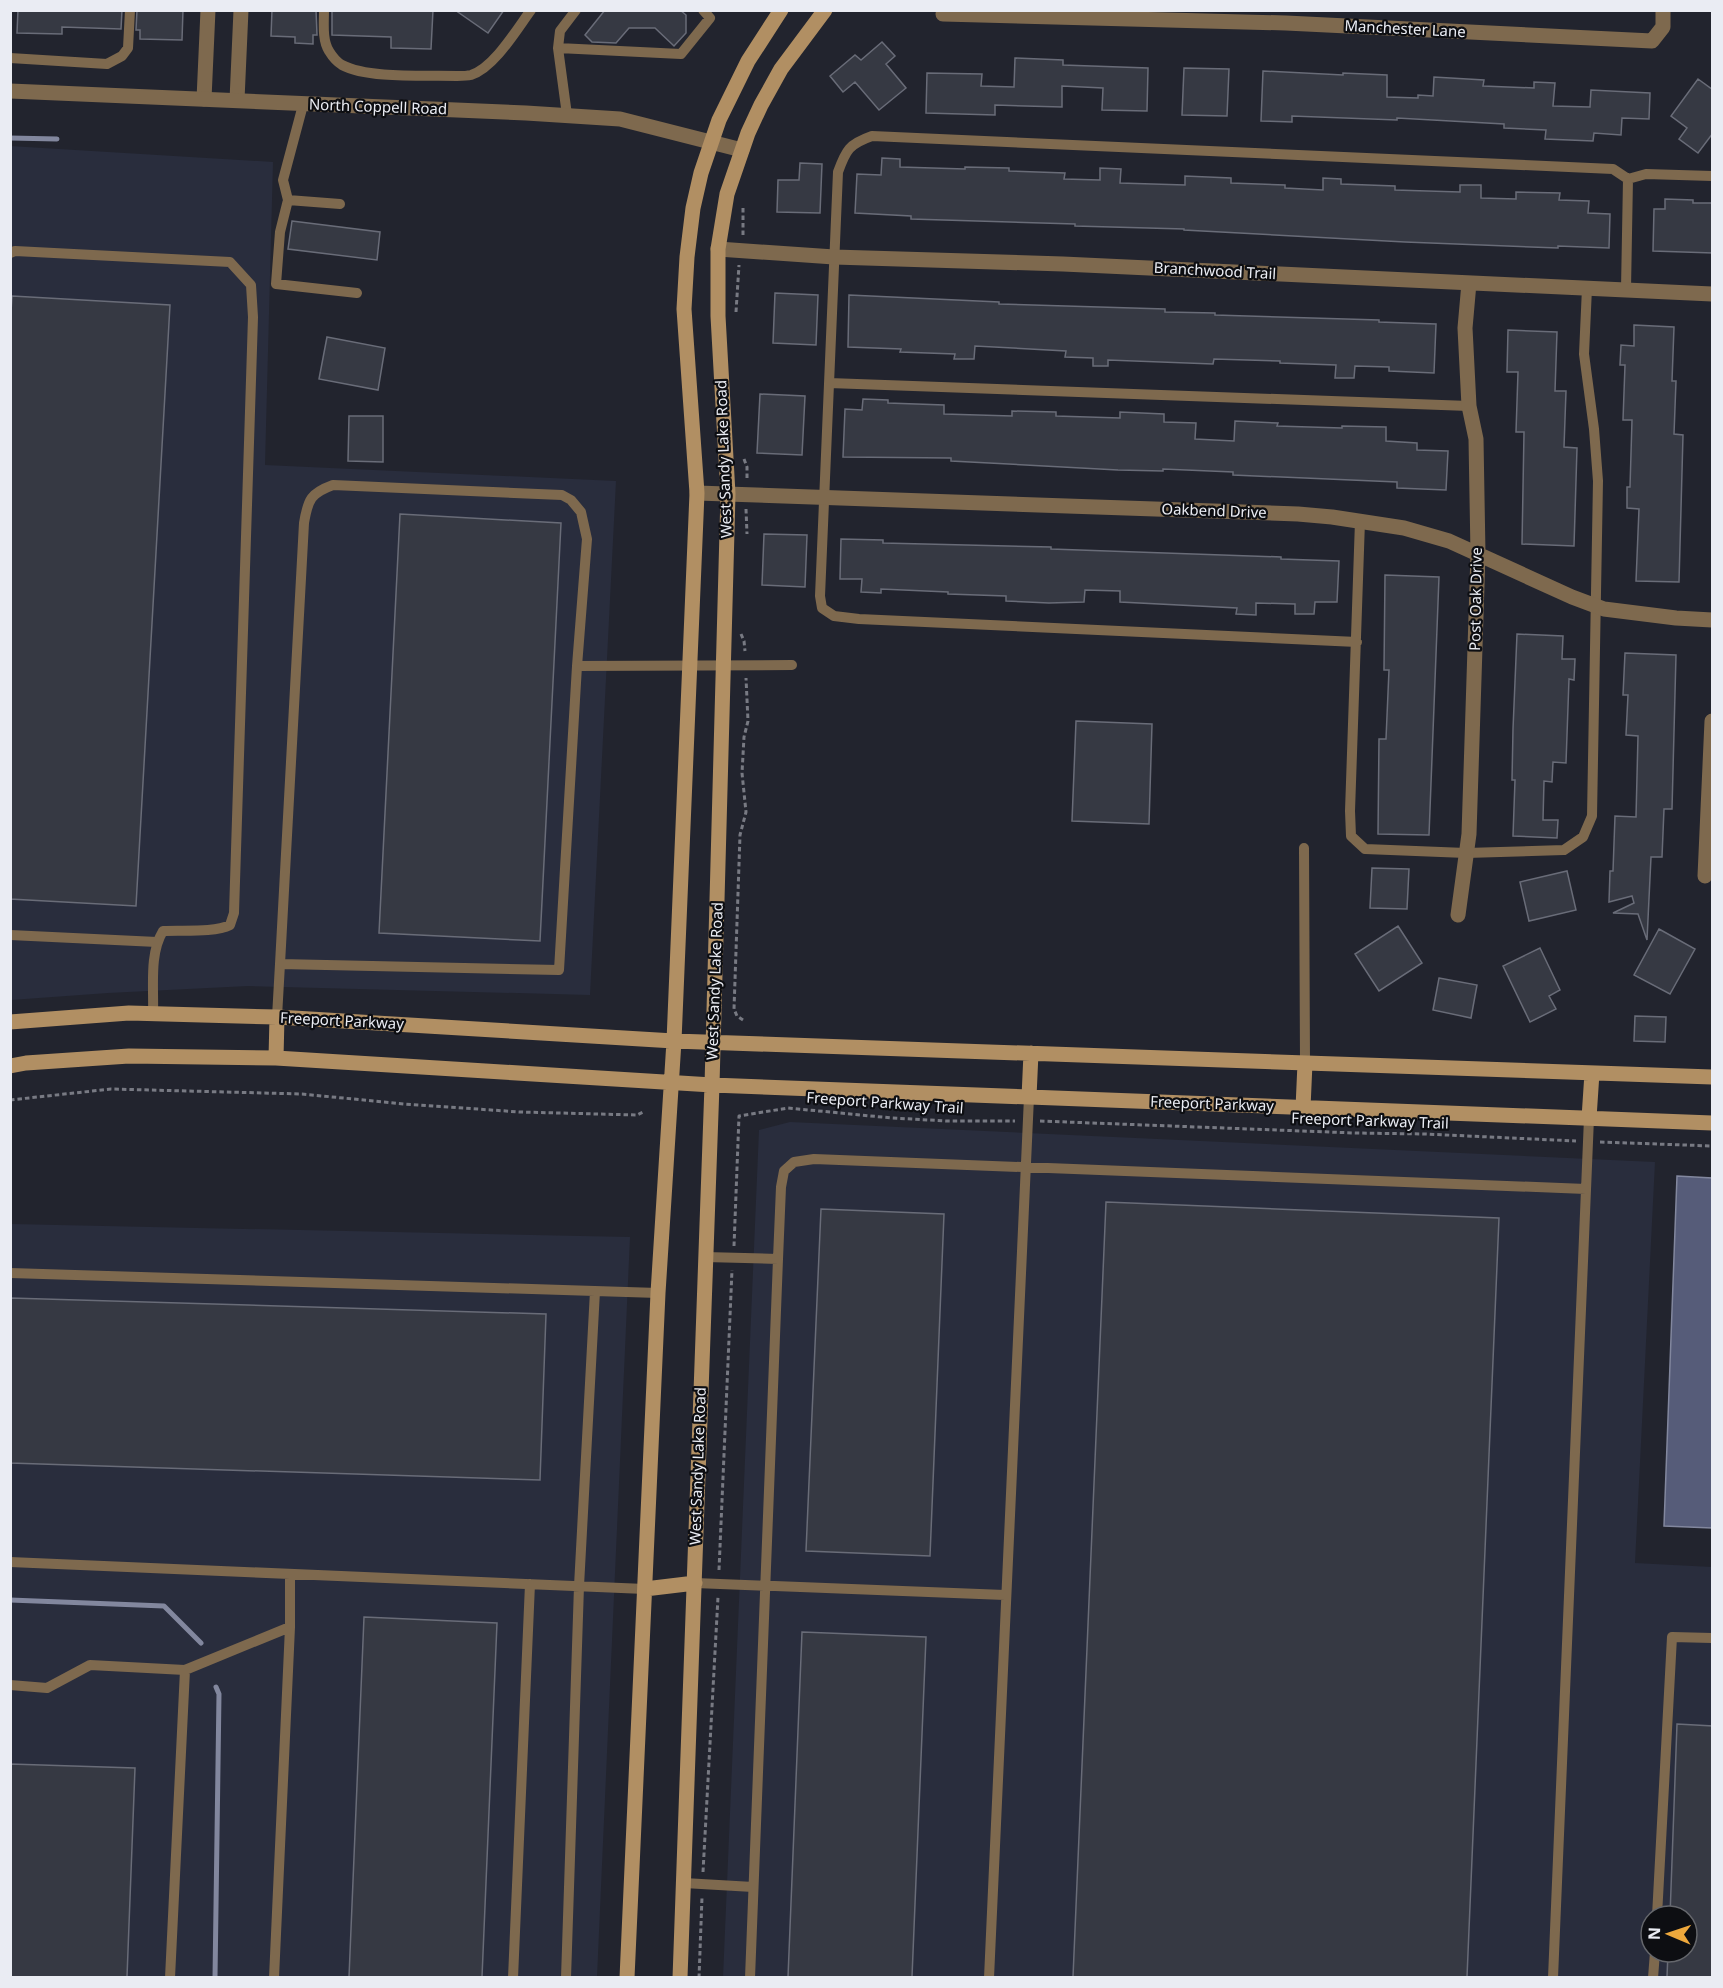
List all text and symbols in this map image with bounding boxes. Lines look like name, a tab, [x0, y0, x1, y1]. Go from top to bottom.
street label: Manchester Lane	[1344, 15, 1466, 41]
street label: North Coppell Road	[309, 94, 448, 118]
street label: Branchwood Trail	[1153, 257, 1277, 283]
street label: West Sandy Lake Road	[710, 380, 736, 538]
street label: Oakbend Drive	[1161, 498, 1267, 522]
street label: Post Oak Drive	[1464, 547, 1486, 651]
street label: West Sandy Lake Road	[701, 902, 727, 1060]
street label: Freeport Parkway	[280, 1007, 405, 1033]
street label: Freeport Parkway Trail	[806, 1087, 964, 1117]
street label: Freeport Parkway	[1150, 1091, 1275, 1115]
street label: Freeport Parkway Trail	[1291, 1107, 1449, 1133]
street label: West Sandy Lake Road	[684, 1387, 710, 1545]
north arrow	[1639, 1904, 1699, 1964]
text: N	[1643, 1927, 1665, 1940]

